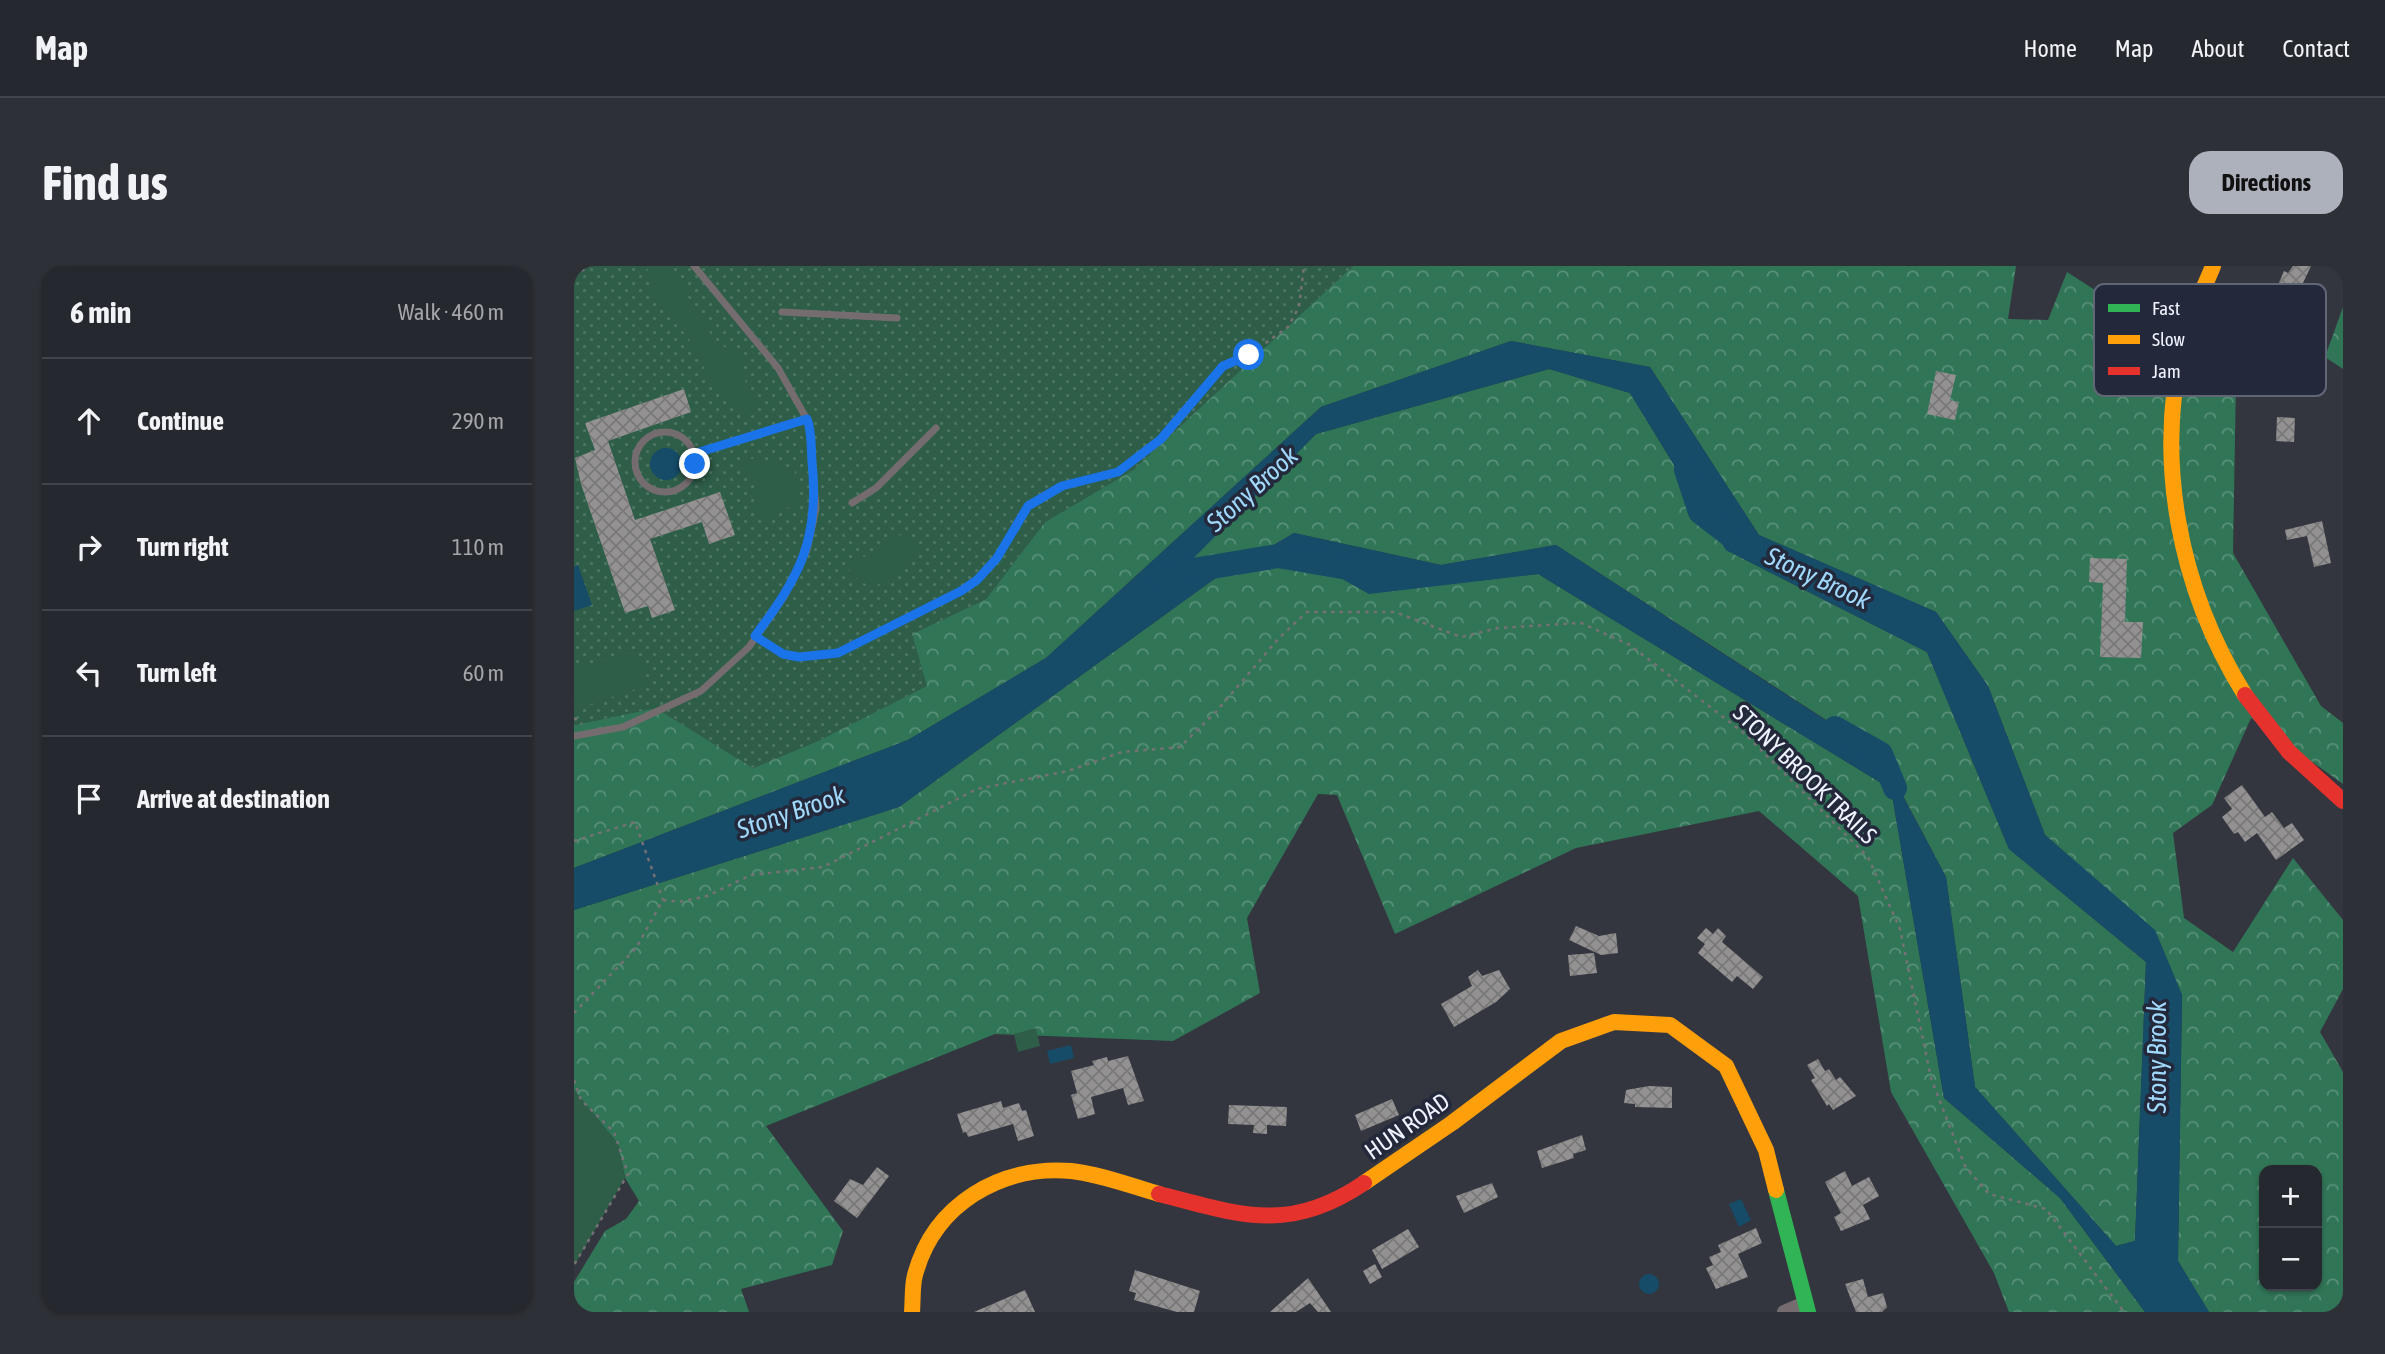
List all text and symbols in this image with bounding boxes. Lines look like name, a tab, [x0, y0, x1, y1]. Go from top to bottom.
text: Map	[35, 29, 88, 67]
text: Home	[2023, 35, 2077, 62]
text: Map	[2115, 35, 2153, 62]
text: About	[2191, 35, 2244, 62]
text: Contact	[2282, 35, 2350, 62]
button: Directions	[2189, 151, 2343, 214]
text: Find us	[42, 154, 168, 210]
legend	[2094, 284, 2326, 396]
text: 6 min	[70, 295, 131, 329]
text: Fast	[2152, 297, 2180, 319]
text: Walk · 460 m	[398, 299, 504, 325]
text: Slow	[2152, 328, 2186, 350]
route start	[1233, 339, 1264, 370]
text: Jam	[2152, 360, 2181, 382]
icon: ahead	[70, 402, 108, 440]
text: Continue	[137, 406, 224, 436]
text: 290 m	[452, 408, 504, 434]
water label: Stony Brook	[1199, 440, 1304, 538]
route end	[679, 448, 710, 479]
icon: right	[70, 528, 108, 566]
text: Turn right	[137, 532, 228, 562]
text: 110 m	[452, 534, 504, 560]
water label: Stony Brook	[1760, 540, 1876, 616]
icon: left	[70, 654, 108, 692]
text: Turn left	[137, 658, 217, 688]
text: 60 m	[463, 660, 504, 686]
street label: STONY BROOK TRAILS	[1728, 699, 1882, 849]
water label: Stony Brook	[732, 779, 850, 845]
icon: arrive	[70, 780, 108, 818]
text: Arrive at destination	[137, 784, 330, 814]
water label: Stony Brook	[2142, 1000, 2172, 1114]
street label: HUN ROAD	[1360, 1087, 1454, 1165]
map controls	[2259, 1165, 2322, 1291]
button: +	[2259, 1165, 2322, 1228]
button: −	[2259, 1228, 2322, 1291]

